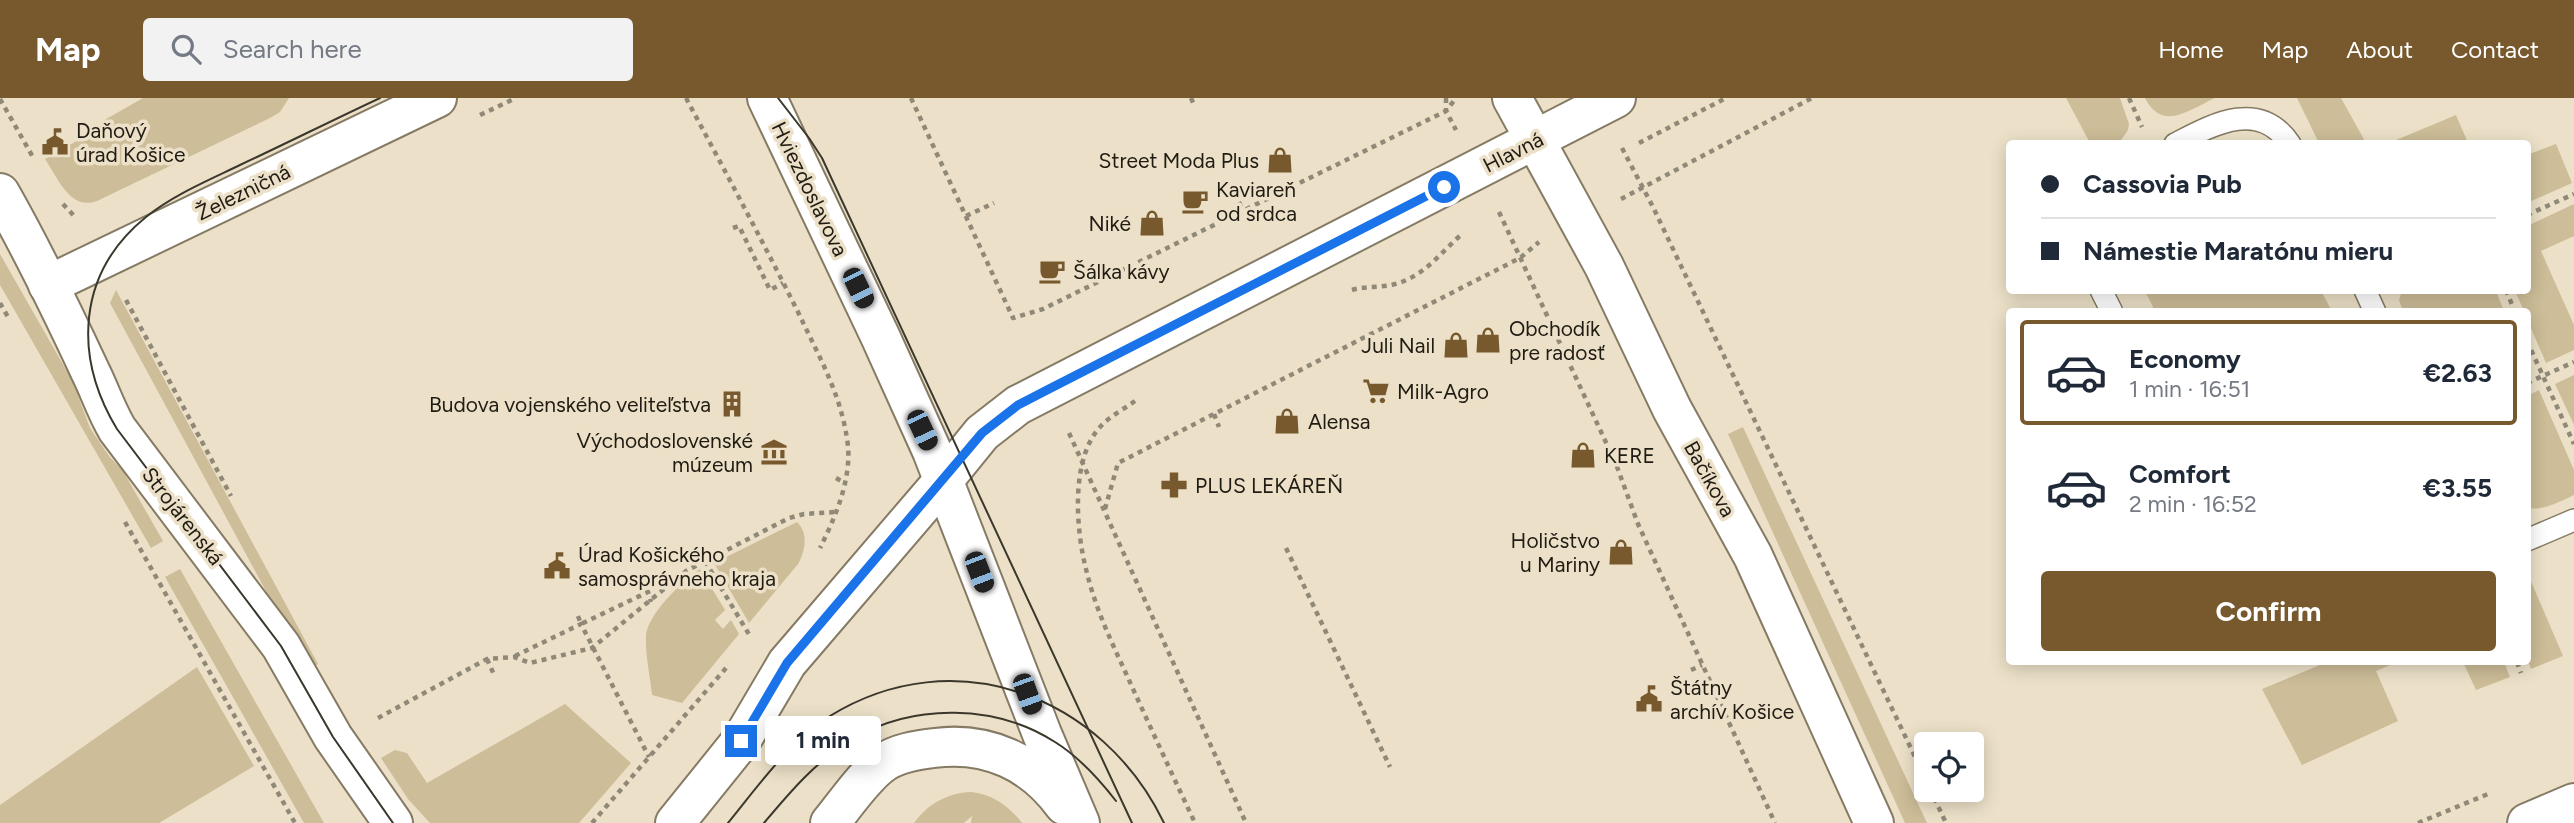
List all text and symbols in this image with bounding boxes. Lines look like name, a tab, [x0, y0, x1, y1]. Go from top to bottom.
search box	[143, 18, 633, 81]
text: Map	[35, 30, 101, 69]
icon: search	[167, 30, 205, 68]
text: Search here	[223, 33, 362, 65]
text: Home	[2158, 35, 2224, 64]
text: Map	[2262, 35, 2308, 64]
text: About	[2346, 35, 2413, 64]
text: Contact	[2451, 35, 2539, 64]
place label: Daňový úrad Košice	[76, 118, 185, 167]
street label: Hviezdoslavova	[767, 118, 853, 260]
street label: Hlavná	[1479, 126, 1547, 178]
public building icon: Daňový úrad Košice	[40, 127, 70, 157]
shop icon: Street Moda Plus	[1265, 145, 1295, 175]
place label: Street Moda Plus	[1099, 148, 1259, 173]
street label: Železničná	[192, 158, 294, 226]
text: Cassovia Pub	[2083, 168, 2242, 200]
route start	[1428, 171, 1460, 203]
place label: Kaviareň od srdca	[1216, 177, 1297, 226]
cafe icon: Kaviareň od srdca	[1180, 186, 1210, 216]
shop icon: Niké	[1137, 208, 1167, 238]
place label: Niké	[1088, 211, 1131, 236]
text: Námestie Maratónu mieru	[2083, 235, 2393, 267]
cafe icon: Šálka kávy	[1037, 256, 1067, 286]
place label: Šálka kávy	[1073, 259, 1170, 284]
car	[840, 265, 877, 311]
place label: Obchodík pre radosť	[1509, 316, 1605, 365]
shop icon: Obchodík pre radosť	[1473, 325, 1503, 355]
shop icon: Juli Nail	[1441, 330, 1471, 360]
place label: Juli Nail	[1361, 333, 1435, 358]
icon: car	[2045, 341, 2108, 404]
text: Economy	[2129, 343, 2241, 375]
text: €2.63	[2423, 357, 2492, 389]
text: 1 min · 16:51	[2129, 375, 2250, 403]
supermarket icon: Milk-Agro	[1361, 376, 1391, 406]
place label: Milk-Agro	[1397, 379, 1489, 404]
building icon: Budova vojenského veliteľstva	[717, 389, 747, 419]
place label: Budova vojenského veliteľstva	[429, 392, 711, 417]
shop icon: Alensa	[1272, 406, 1302, 436]
car	[904, 407, 941, 453]
place label: Alensa	[1308, 409, 1371, 434]
place label: Východoslovenské múzeum	[577, 428, 753, 477]
museum icon: Východoslovenské múzeum	[759, 437, 789, 467]
street label: Bačíkova	[1679, 437, 1741, 521]
shop icon: KERE	[1568, 440, 1598, 470]
place label: KERE	[1604, 443, 1655, 468]
icon: car	[2045, 456, 2108, 519]
text: Comfort	[2129, 458, 2231, 490]
street label: Strojárenská	[137, 462, 229, 570]
pharmacy icon: PLUS LEKÁREŇ	[1159, 470, 1189, 500]
text: €3.55	[2423, 472, 2492, 504]
place label: PLUS LEKÁREŇ	[1195, 473, 1343, 498]
text: 2 min · 16:52	[2129, 490, 2257, 518]
place label: Holičstvo u Mariny	[1511, 528, 1600, 577]
shop icon: Holičstvo u Mariny	[1606, 537, 1636, 567]
place label: Úrad Košického samosprávneho kraja	[578, 542, 776, 591]
car	[962, 549, 997, 595]
public building icon: Úrad Košického samosprávneho kraja	[542, 551, 572, 581]
button: Confirm	[2041, 571, 2496, 651]
car	[1010, 671, 1045, 717]
place label: Štátny archív Košice	[1670, 675, 1794, 724]
public building icon: Štátny archív Košice	[1634, 684, 1664, 714]
callout: 1 min	[766, 716, 881, 766]
route end	[725, 725, 757, 757]
text: 1 min	[796, 726, 850, 754]
map controls	[1914, 732, 1984, 802]
button: locate	[1914, 732, 1984, 802]

